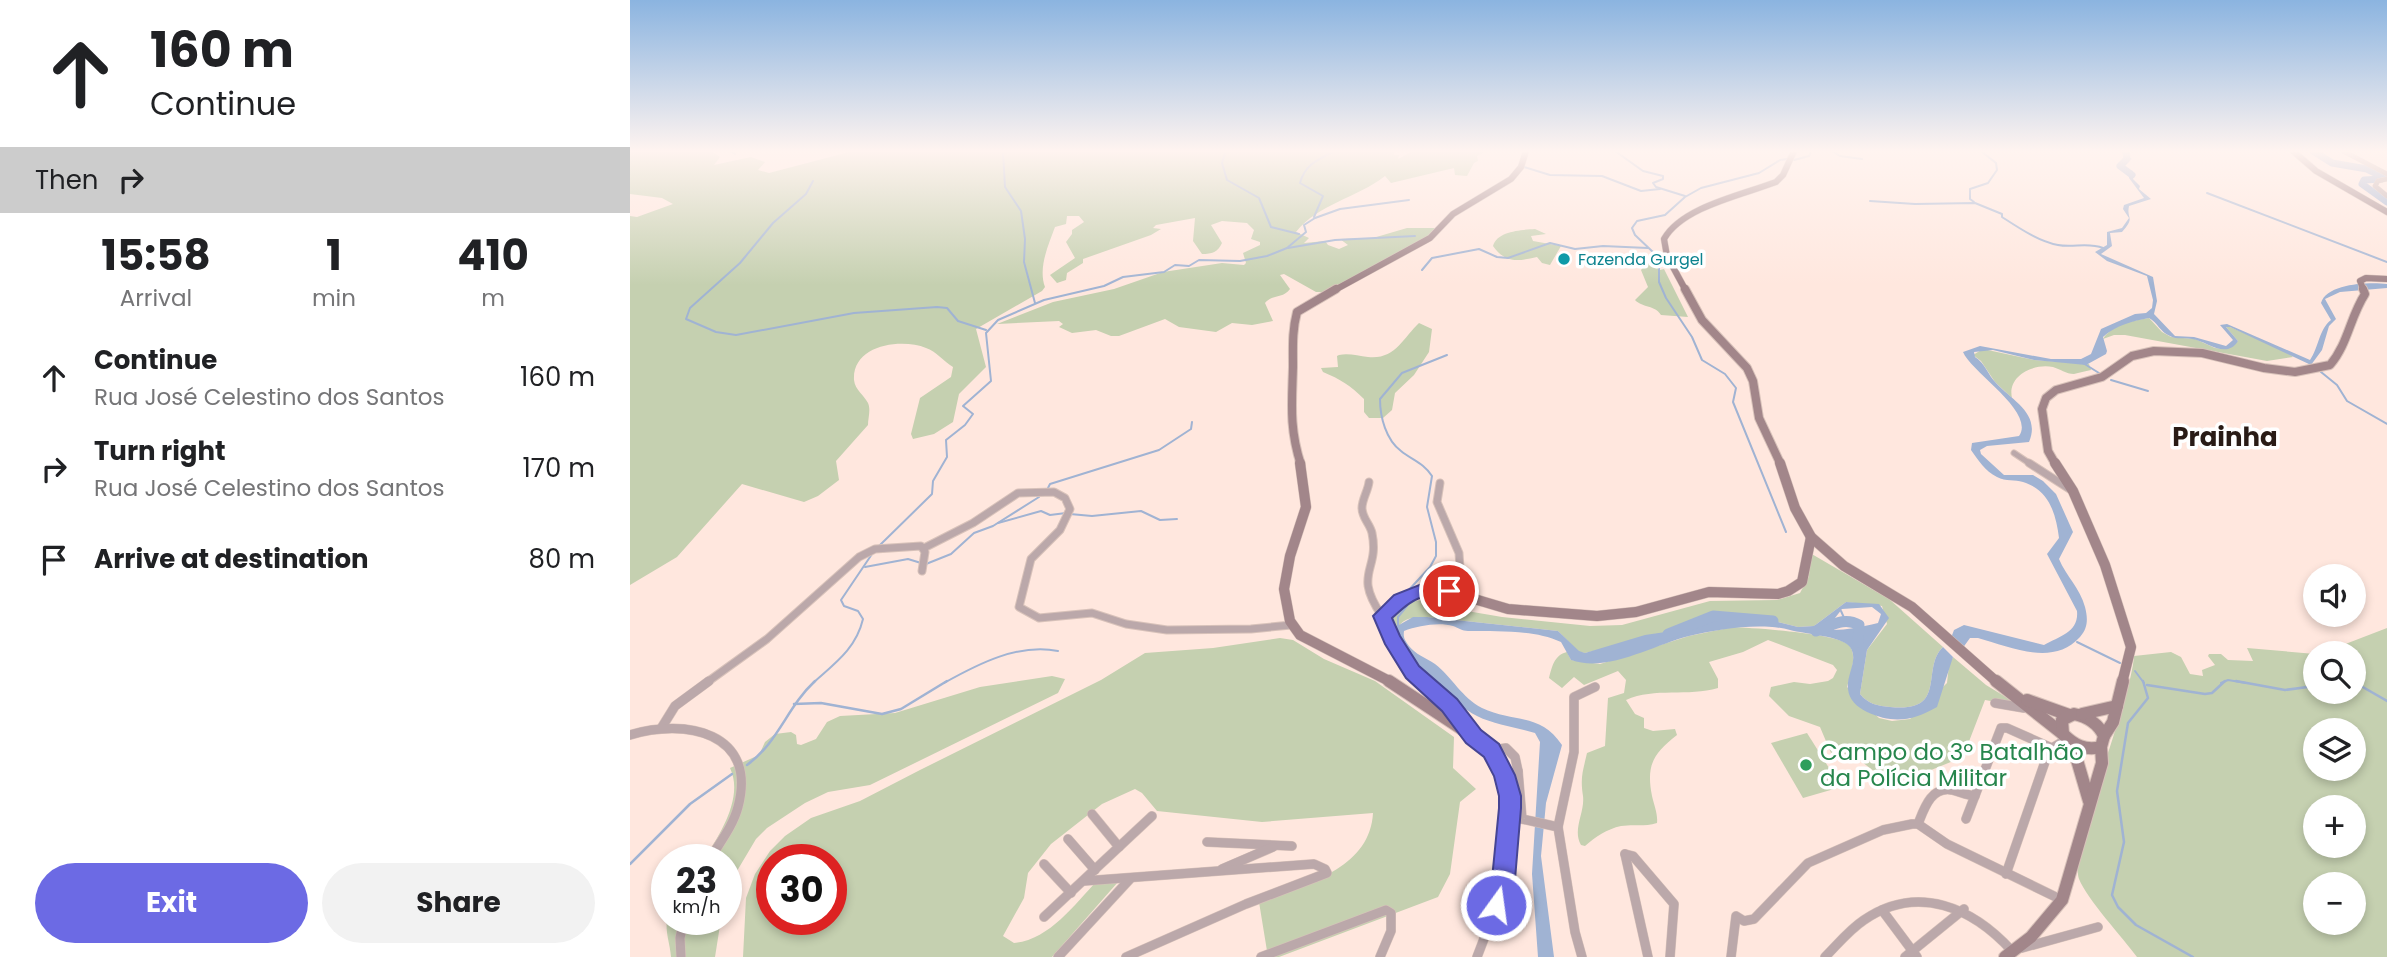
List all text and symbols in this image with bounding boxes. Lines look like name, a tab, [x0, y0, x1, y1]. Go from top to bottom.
text: 160 m	[150, 16, 294, 84]
icon: ahead	[35, 28, 126, 119]
text: Continue	[150, 81, 296, 126]
icon: right	[112, 161, 150, 199]
text: Then	[35, 162, 98, 198]
text: 15:58	[101, 226, 211, 285]
text: 1	[326, 226, 342, 285]
text: 410	[457, 226, 529, 285]
place label: Fazenda Gurgel	[1578, 248, 1704, 271]
marker: Fazenda Gurgel	[1556, 251, 1572, 267]
text: Arrival	[120, 282, 192, 314]
text: min	[312, 282, 356, 314]
text: m	[481, 282, 505, 314]
text: Continue	[94, 342, 217, 378]
icon: ahead	[35, 359, 73, 397]
text: 160 m	[520, 359, 595, 395]
text: Rua José Celestino dos Santos	[94, 381, 445, 413]
district label: Prainha	[2172, 419, 2278, 455]
text: Turn right	[94, 433, 226, 469]
icon: right	[35, 450, 73, 488]
text: 170 m	[522, 450, 595, 486]
text: Rua José Celestino dos Santos	[94, 472, 445, 504]
icon: arrive	[35, 541, 73, 579]
text: Arrive at destination	[94, 541, 369, 577]
text: 80 m	[529, 541, 595, 577]
pin	[1419, 561, 1479, 621]
map controls	[2303, 564, 2366, 935]
button: sound	[2303, 564, 2366, 627]
icon: arrive	[1430, 572, 1468, 610]
button: search	[2303, 641, 2366, 704]
button: layers	[2303, 718, 2366, 781]
place label: Campo do 3º Batalhão da Polícia Militar	[1820, 736, 2084, 794]
marker: Campo do 3º Batalhão da Polícia Militar	[1798, 757, 1814, 773]
button: +	[2303, 795, 2366, 858]
speed limit sign: 30	[756, 844, 847, 935]
text: 23	[676, 856, 717, 905]
button: Exit	[35, 863, 308, 943]
button: Share	[322, 863, 595, 943]
position arrow	[1459, 868, 1533, 942]
button: −	[2303, 872, 2366, 935]
text: km/h	[673, 894, 720, 919]

